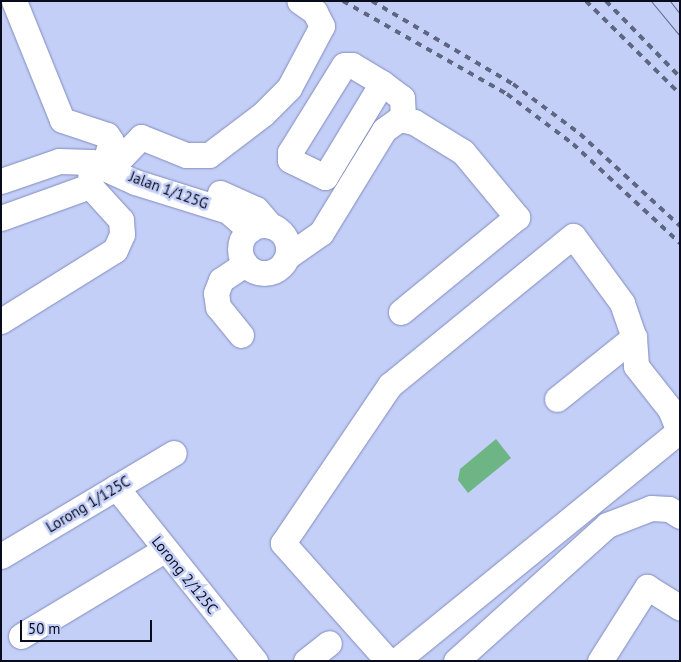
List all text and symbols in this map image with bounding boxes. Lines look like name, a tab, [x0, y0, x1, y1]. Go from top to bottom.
street label: Jalan 1/125G	[127, 167, 211, 213]
street label: Lorong 1/125C	[43, 472, 133, 536]
street label: Lorong 2/125C	[148, 532, 222, 618]
scale bar	[22, 610, 155, 642]
text: 50 m	[28, 619, 61, 638]

